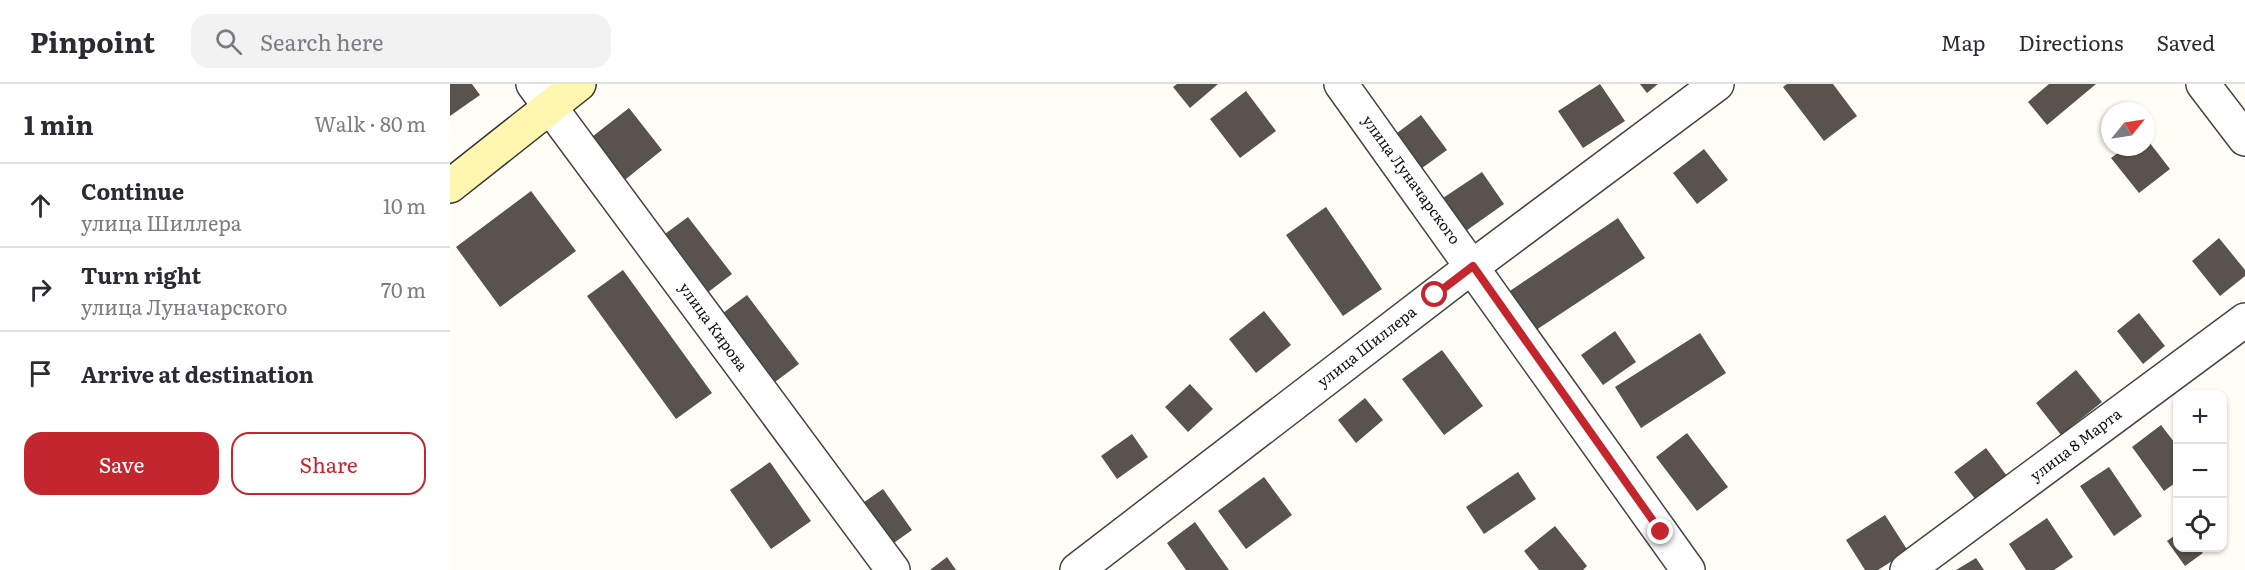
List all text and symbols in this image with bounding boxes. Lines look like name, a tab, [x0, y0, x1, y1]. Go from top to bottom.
search box	[191, 14, 611, 68]
text: Pinpoint	[30, 20, 155, 62]
icon: search	[212, 25, 245, 58]
text: Search here	[260, 25, 383, 58]
text: Map	[1941, 26, 1986, 57]
text: Directions	[2019, 26, 2124, 57]
text: Saved	[2157, 26, 2215, 57]
north arrow	[2101, 102, 2155, 156]
text: 1 min	[24, 104, 93, 143]
text: Walk · 80 m	[314, 108, 426, 138]
street label: улица Луначарского	[1357, 110, 1467, 249]
text: Continue	[81, 174, 184, 207]
icon: ahead	[24, 189, 57, 222]
text: 10 m	[383, 190, 426, 220]
text: улица Шиллера	[81, 207, 242, 237]
text: Turn right	[81, 258, 201, 291]
icon: right	[24, 273, 57, 306]
text: 70 m	[381, 274, 426, 304]
street label: улица Кирова	[674, 277, 755, 376]
route start	[1421, 281, 1447, 307]
text: улица Луначарского	[81, 291, 287, 321]
street label: улица Шиллера	[1312, 299, 1421, 392]
icon: arrive	[24, 357, 57, 390]
text: Arrive at destination	[81, 357, 314, 390]
map controls	[2173, 390, 2227, 552]
button: +	[2173, 390, 2227, 444]
street label: улица 8 Марта	[2025, 401, 2126, 486]
button: Save	[24, 432, 219, 495]
button: Share	[231, 432, 426, 495]
button: −	[2173, 444, 2227, 498]
button: locate	[2173, 498, 2227, 552]
route end	[1647, 518, 1673, 544]

